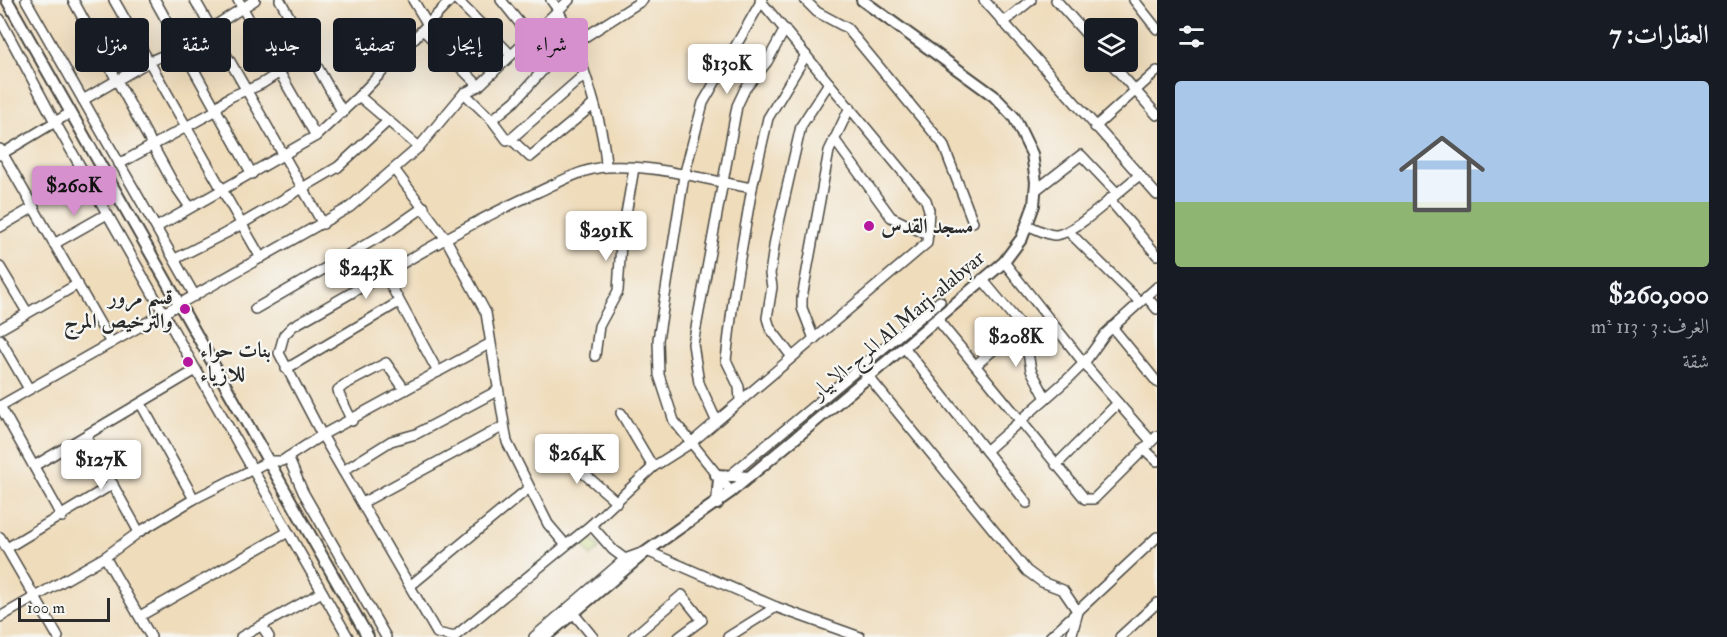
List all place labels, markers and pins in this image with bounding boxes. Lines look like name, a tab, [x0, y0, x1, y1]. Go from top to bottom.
pin: $130K	[685, 44, 769, 95]
pin: $260K	[32, 166, 116, 217]
pin: $291K	[564, 211, 648, 262]
place label: مسجد القدس	[881, 213, 974, 240]
marker: مسجد القدس	[862, 219, 876, 233]
pin: $243K	[324, 249, 408, 300]
place label: قسم مرور والترخيص المرج	[64, 284, 173, 340]
marker: قسم مرور والترخيص المرج	[178, 302, 192, 316]
pin: $208K	[974, 317, 1058, 368]
place label: بنات حواء للازياء	[200, 337, 271, 388]
marker: بنات حواء للازياء	[181, 355, 195, 369]
pin: $264K	[535, 434, 619, 485]
pin: $127K	[59, 440, 143, 491]

